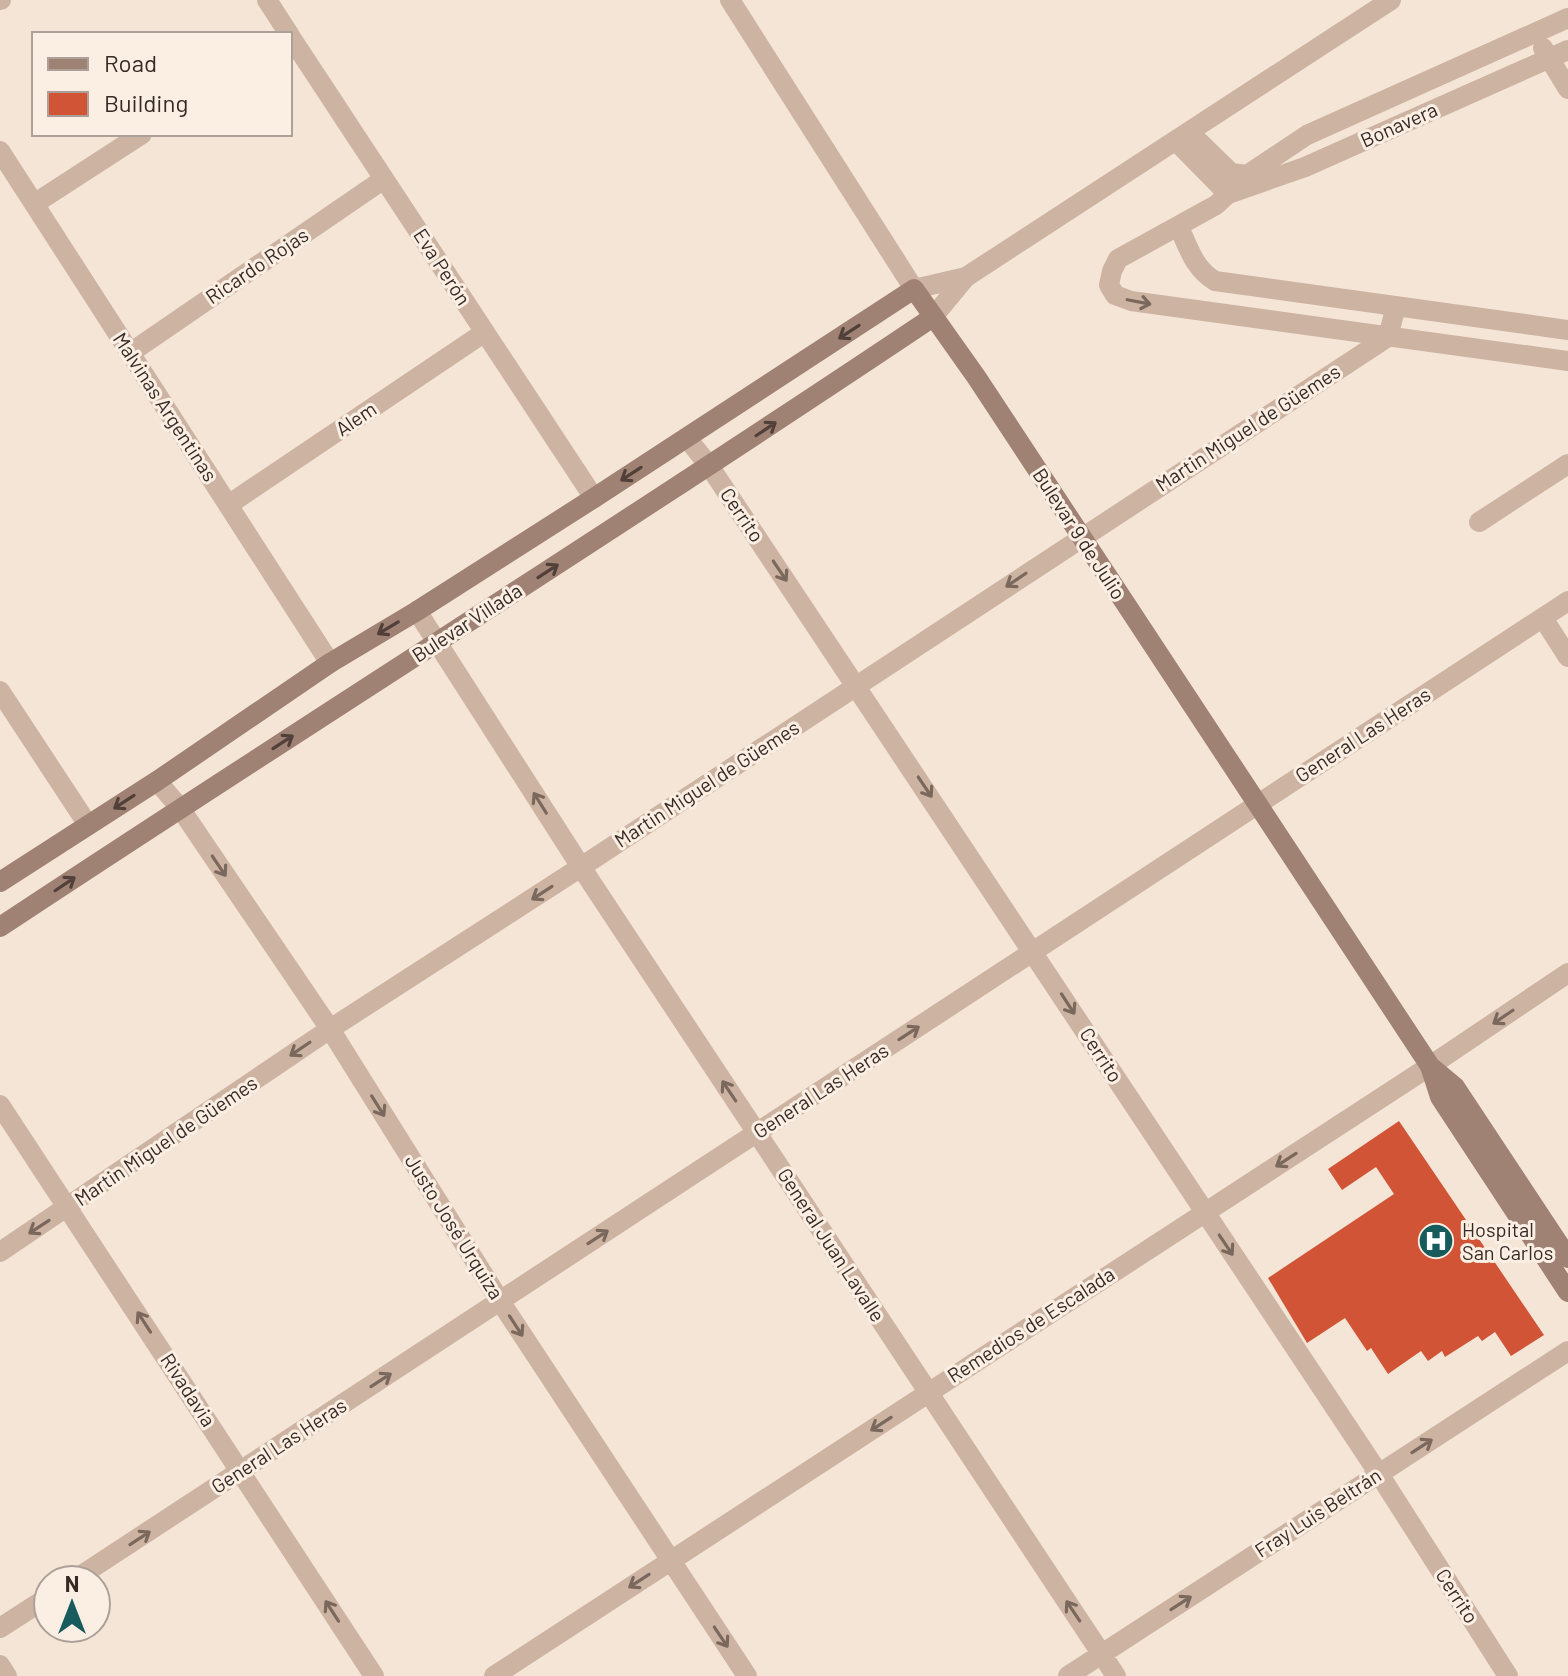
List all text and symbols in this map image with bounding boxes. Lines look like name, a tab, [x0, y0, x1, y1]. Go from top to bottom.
legend	[32, 32, 292, 136]
text: Road	[104, 48, 157, 77]
text: Building	[104, 88, 188, 117]
street label: Bonavera	[1356, 97, 1441, 152]
street label: Ricardo Rojas	[200, 222, 312, 308]
street label: Eva Perón	[409, 224, 476, 309]
one-way arrow	[1126, 295, 1151, 310]
one-way arrow	[838, 323, 860, 340]
street label: Malvinas Argentinas	[109, 328, 223, 485]
street label: Martin Miguel de Güemes	[1151, 359, 1344, 496]
street label: Alem	[331, 396, 380, 440]
one-way arrow	[755, 421, 777, 437]
street label: Bulevar 9 de Julio	[1028, 463, 1131, 604]
one-way arrow	[620, 467, 643, 483]
street label: Cerrito	[716, 483, 770, 546]
one-way arrow	[772, 559, 788, 581]
one-way arrow	[537, 563, 559, 579]
one-way arrow	[1005, 572, 1028, 588]
street label: Bulevar Villada	[407, 578, 526, 667]
one-way arrow	[377, 621, 400, 637]
street label: General Las Heras	[1290, 682, 1435, 787]
street label: Martin Miguel de Güemes	[610, 715, 803, 852]
one-way arrow	[271, 733, 293, 750]
one-way arrow	[917, 775, 933, 798]
one-way arrow	[532, 792, 548, 815]
one-way arrow	[113, 794, 136, 810]
one-way arrow	[211, 854, 228, 876]
one-way arrow	[53, 876, 76, 892]
one-way arrow	[531, 885, 554, 901]
one-way arrow	[1060, 992, 1076, 1015]
one-way arrow	[1493, 1008, 1515, 1025]
street label: Cerrito	[1075, 1023, 1128, 1086]
one-way arrow	[897, 1025, 920, 1041]
street label: General Las Heras	[748, 1038, 893, 1143]
one-way arrow	[290, 1041, 312, 1057]
street label: Martin Miguel de Güemes	[70, 1070, 261, 1210]
one-way arrow	[721, 1080, 737, 1102]
one-way arrow	[370, 1094, 386, 1117]
street label: Justo José Urquiza	[401, 1150, 509, 1303]
one-way arrow	[1275, 1152, 1298, 1168]
street label: General Juan Lavalle	[773, 1163, 890, 1326]
place label: Hospital San Carlos	[1462, 1217, 1553, 1264]
one-way arrow	[28, 1219, 51, 1235]
hospital icon: Hospital San Carlos	[1417, 1222, 1455, 1260]
one-way arrow	[586, 1228, 609, 1244]
one-way arrow	[1217, 1233, 1234, 1255]
street label: Remedios de Escalada	[942, 1261, 1118, 1387]
one-way arrow	[136, 1312, 152, 1334]
one-way arrow	[508, 1315, 525, 1337]
street label: Rivadavia	[156, 1348, 221, 1431]
one-way arrow	[369, 1371, 391, 1388]
street label: General Las Heras	[206, 1393, 351, 1498]
one-way arrow	[870, 1415, 892, 1432]
one-way arrow	[1410, 1437, 1433, 1453]
street label: Fray Luis Beltrán	[1250, 1462, 1385, 1562]
one-way arrow	[128, 1529, 150, 1546]
north arrow	[32, 1564, 112, 1644]
street label: Cerrito	[1431, 1564, 1484, 1627]
text: N	[65, 1570, 79, 1596]
one-way arrow	[628, 1573, 651, 1589]
one-way arrow	[1169, 1595, 1192, 1611]
one-way arrow	[323, 1600, 340, 1622]
one-way arrow	[1065, 1601, 1081, 1623]
one-way arrow	[713, 1625, 729, 1648]

